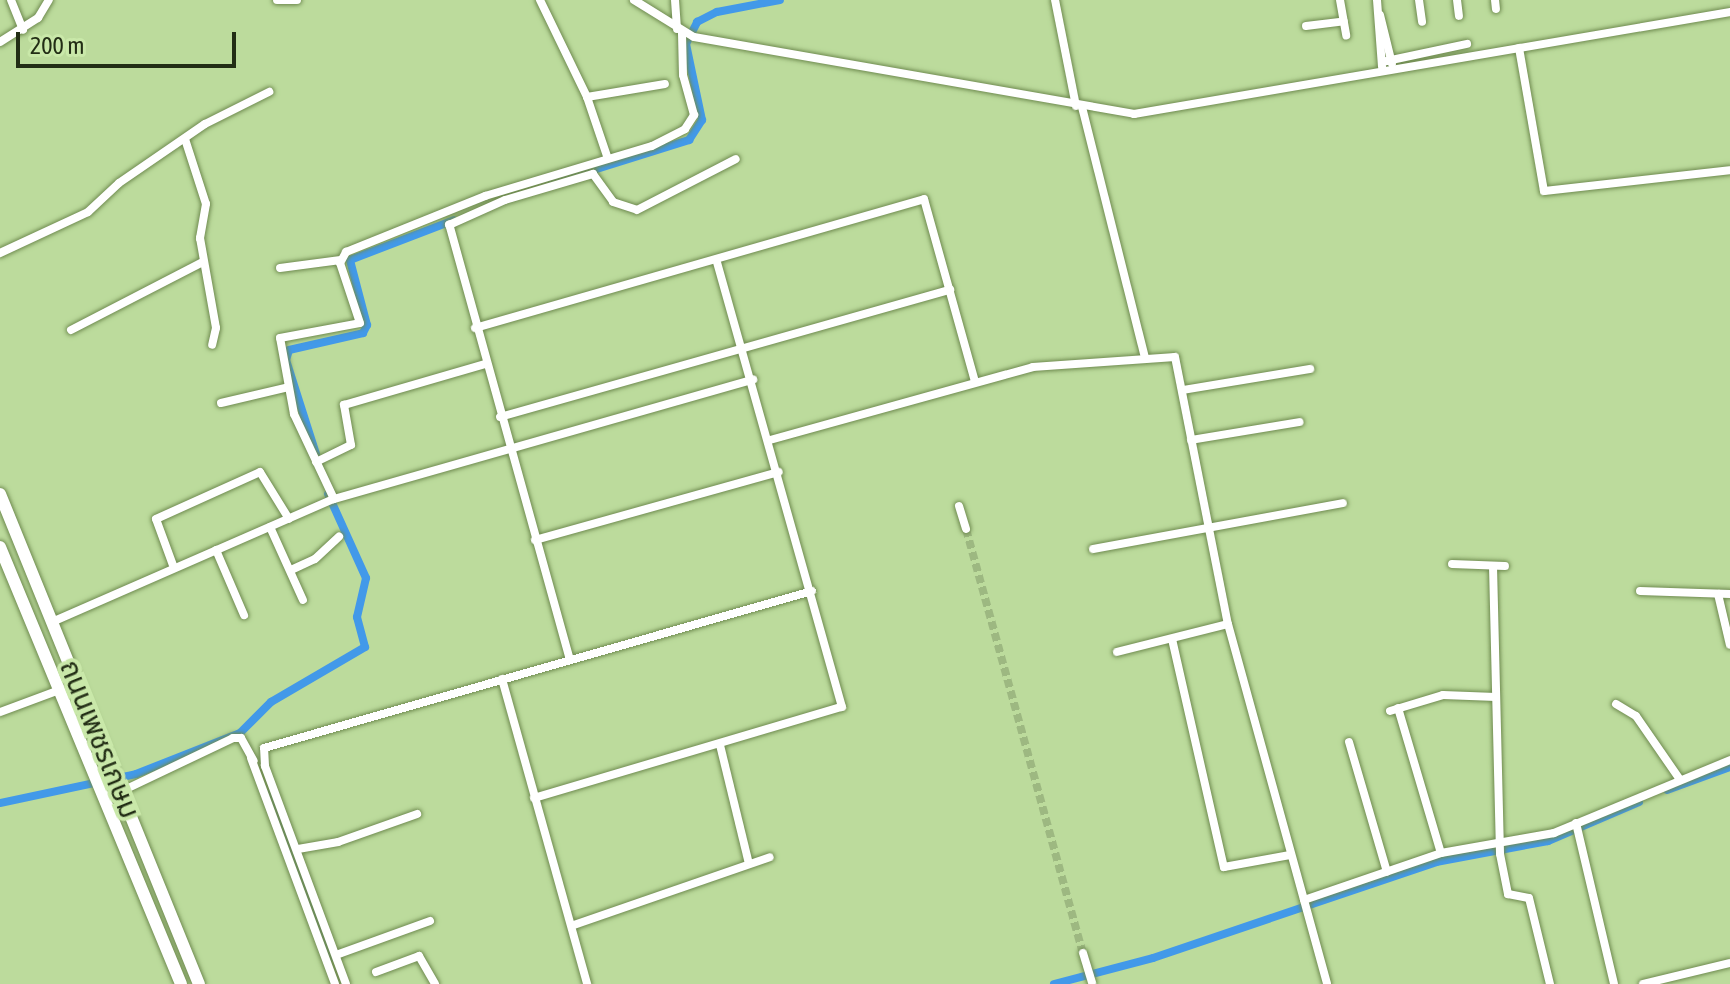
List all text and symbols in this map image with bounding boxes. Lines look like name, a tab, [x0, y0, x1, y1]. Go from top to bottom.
scale bar	[20, 16, 240, 66]
text: 200 m	[30, 32, 84, 59]
street label: ถนนเพชรเกษม	[53, 655, 147, 823]

